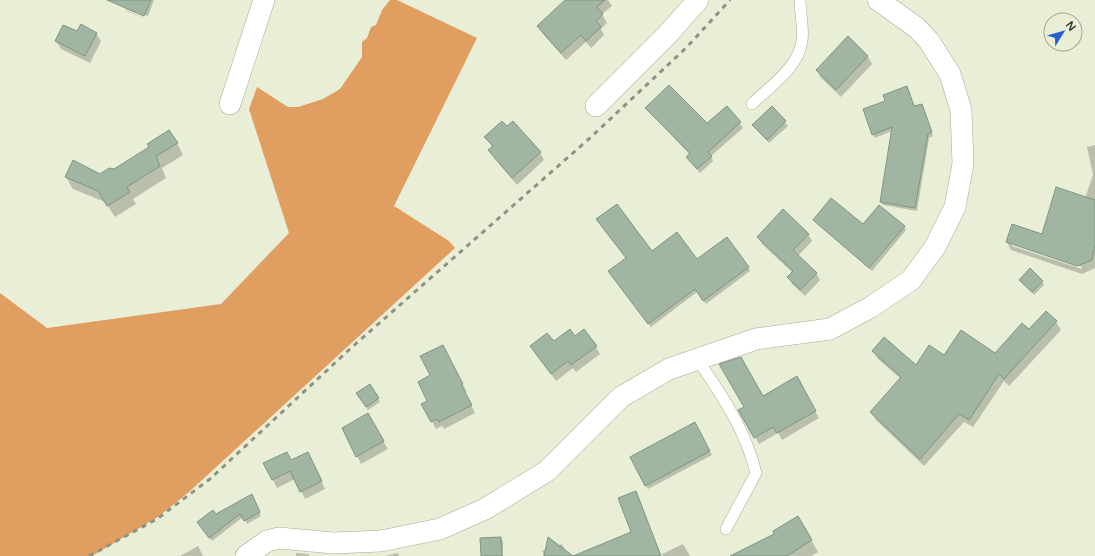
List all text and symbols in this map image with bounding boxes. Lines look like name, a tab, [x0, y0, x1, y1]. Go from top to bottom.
north arrow	[1043, 12, 1083, 52]
text: N	[1063, 19, 1078, 34]

